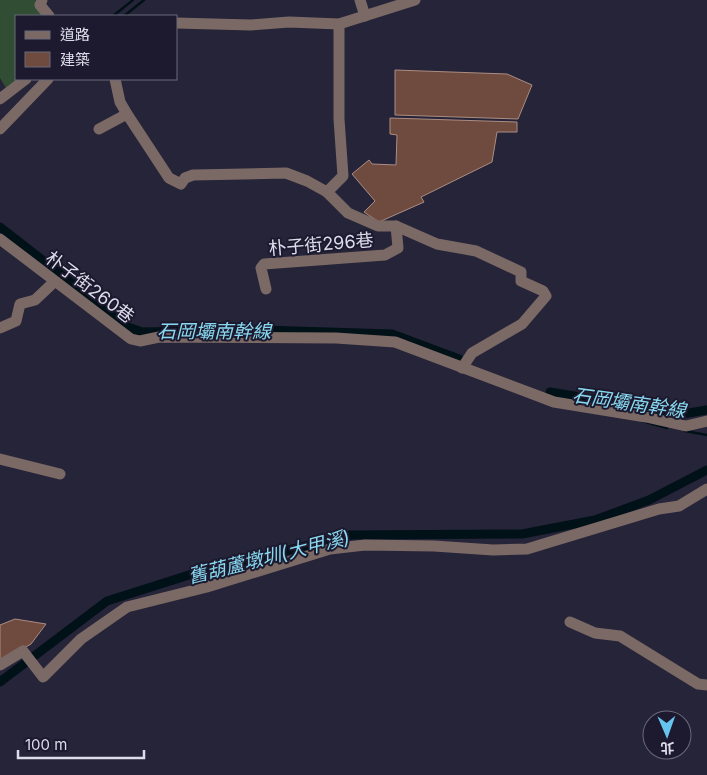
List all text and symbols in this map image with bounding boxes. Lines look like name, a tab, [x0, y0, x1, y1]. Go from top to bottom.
legend	[15, 15, 178, 80]
text: 道路	[60, 25, 90, 44]
text: 建築	[60, 50, 90, 69]
street label: 朴子街296巷	[268, 229, 374, 259]
street label: 朴子街260巷	[42, 247, 138, 327]
water label: 石岡壩南幹線	[157, 320, 273, 343]
water label: 石岡壩南幹線	[571, 384, 689, 423]
water label: 舊葫蘆墩圳(大甲溪)	[186, 526, 352, 588]
north arrow	[642, 710, 692, 760]
scale bar	[18, 728, 144, 760]
text: 100 m	[25, 735, 67, 754]
text: 北	[660, 740, 675, 757]

